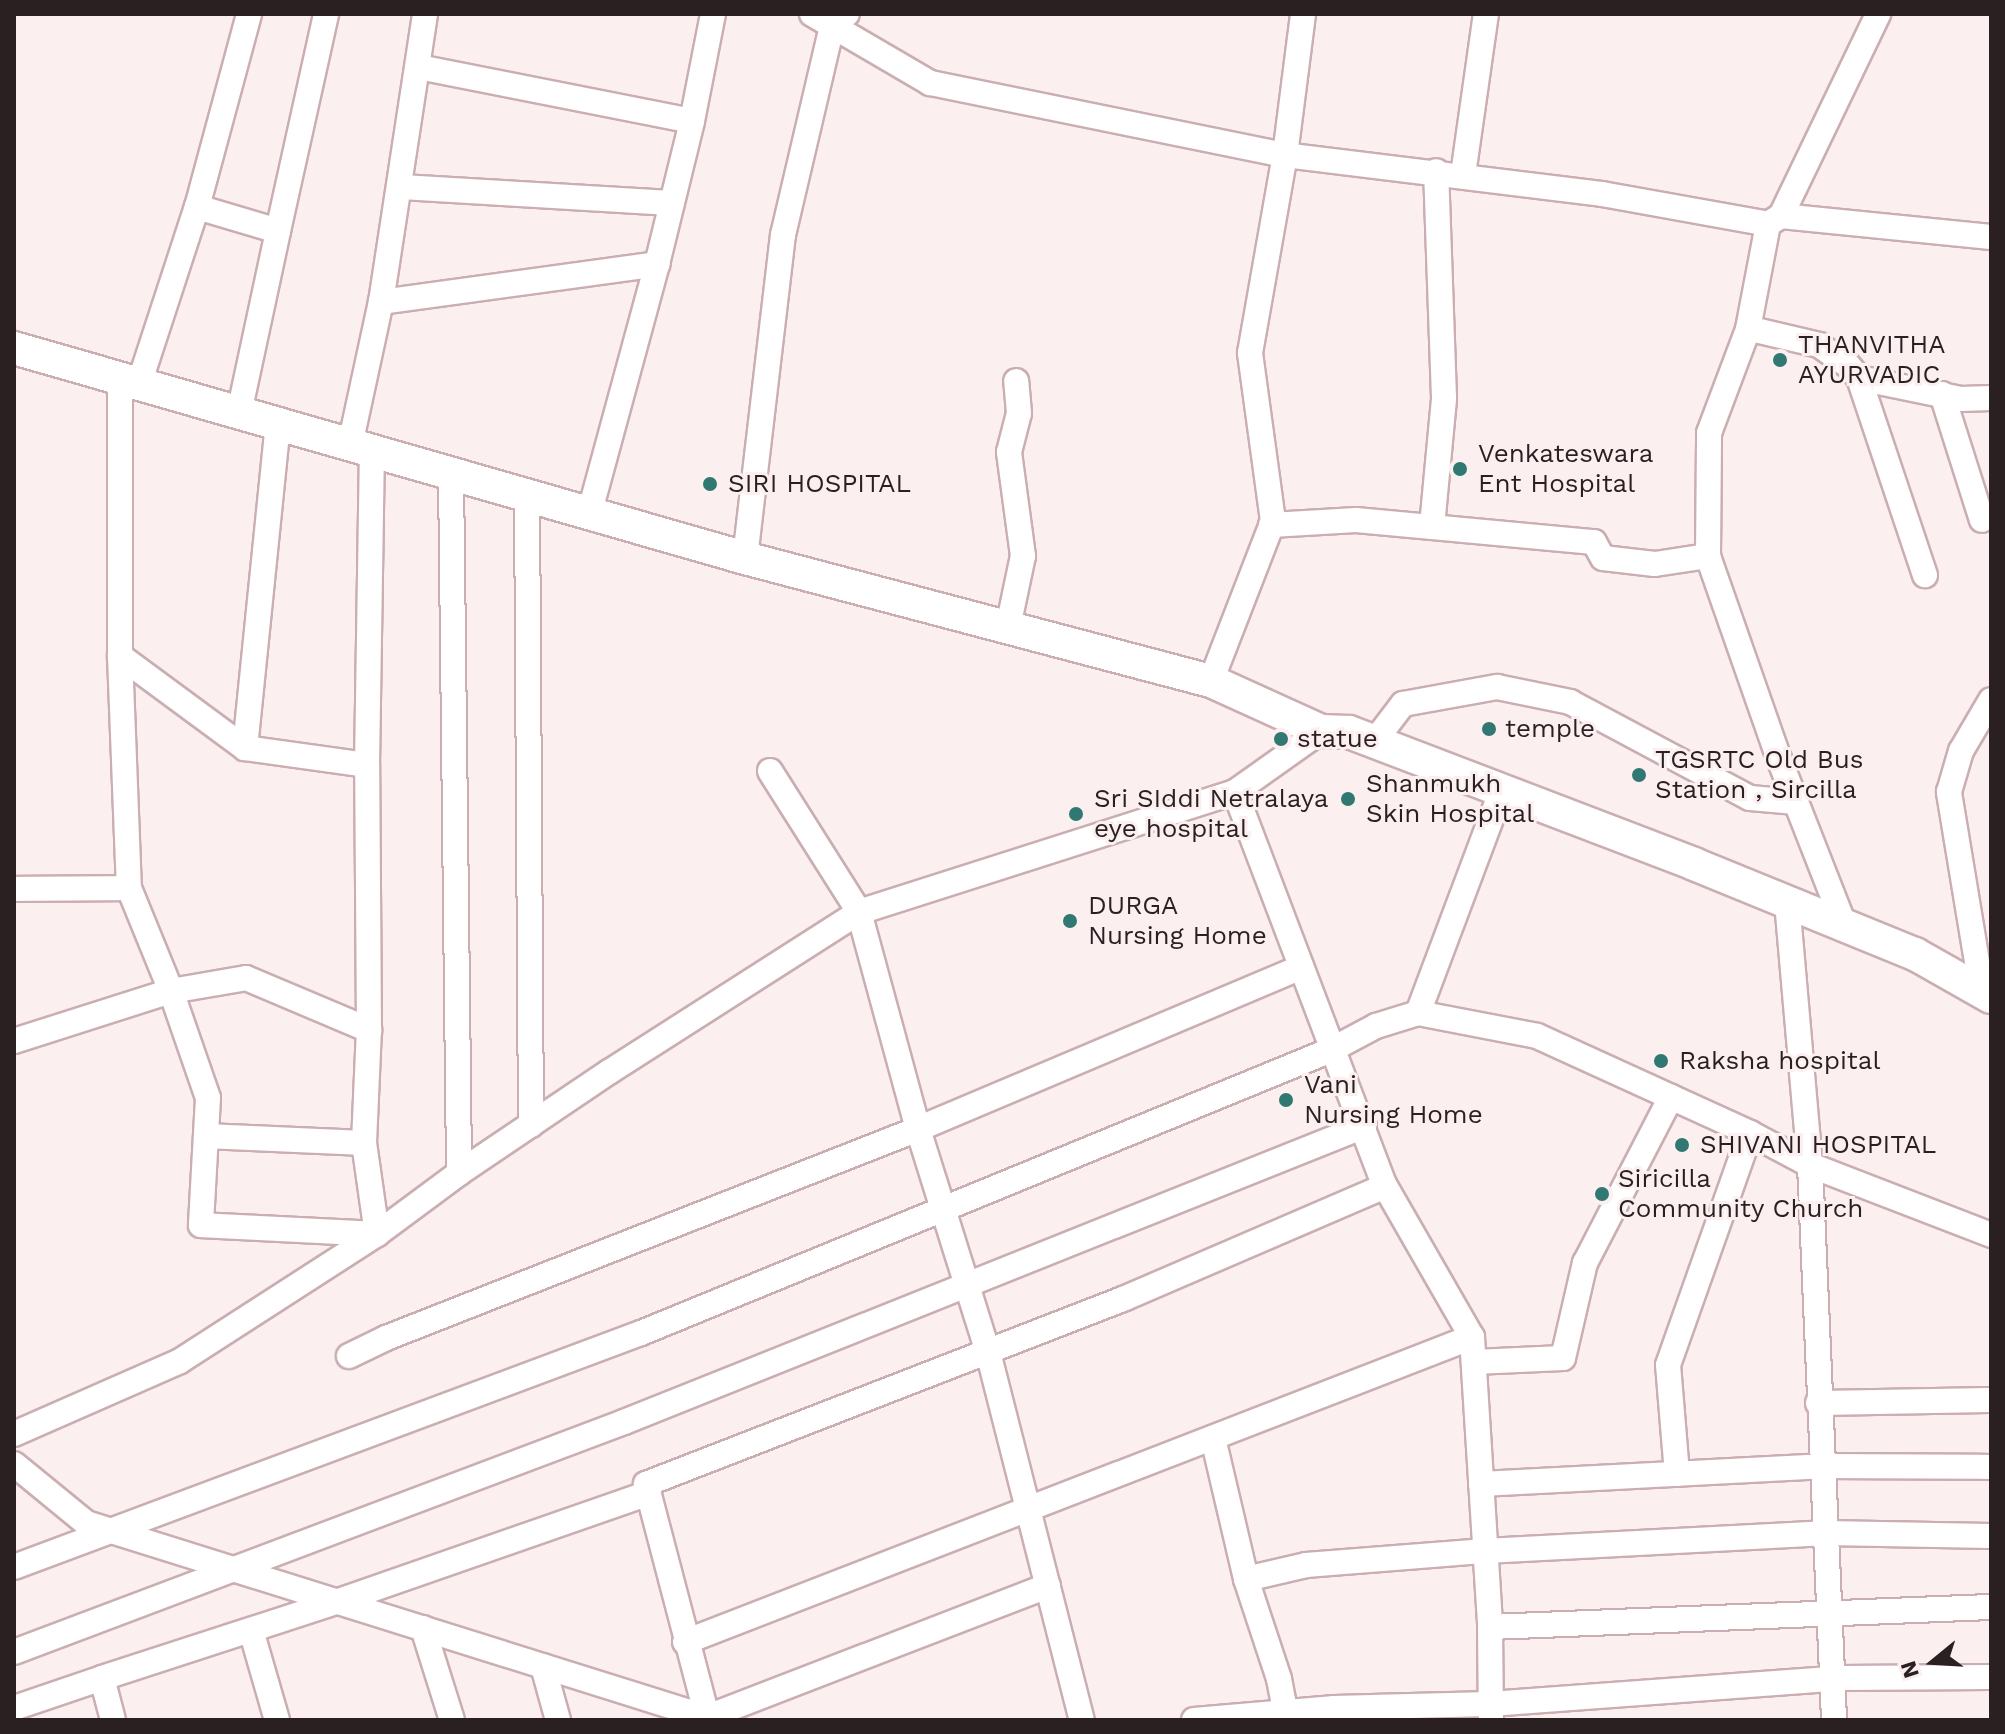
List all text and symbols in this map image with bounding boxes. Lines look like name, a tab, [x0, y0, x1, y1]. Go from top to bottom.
place label: THANVITHA AYURVADIC	[1798, 329, 1946, 390]
marker: THANVITHA AYURVADIC	[1769, 349, 1791, 371]
place label: Venkateswara Ent Hospital	[1478, 438, 1653, 500]
marker: Venkateswara Ent Hospital	[1449, 458, 1471, 480]
place label: SIRI HOSPITAL	[728, 468, 911, 500]
marker: SIRI HOSPITAL	[699, 473, 721, 495]
place label: temple	[1505, 713, 1595, 745]
marker: temple	[1480, 720, 1498, 738]
place label: statue	[1297, 723, 1378, 755]
marker: statue	[1272, 730, 1290, 748]
place label: TGSRTC Old Bus Station , Sircilla	[1655, 744, 1864, 806]
marker: TGSRTC Old Bus Station , Sircilla	[1630, 766, 1648, 784]
place label: Shanmukh Skin Hospital	[1366, 768, 1534, 830]
place label: Sri SIddi Netralaya eye hospital	[1094, 783, 1329, 844]
marker: Shanmukh Skin Hospital	[1337, 788, 1359, 810]
marker: Sri SIddi Netralaya eye hospital	[1065, 803, 1087, 825]
place label: DURGA Nursing Home	[1088, 890, 1267, 952]
marker: DURGA Nursing Home	[1059, 910, 1081, 932]
place label: Raksha hospital	[1679, 1045, 1881, 1077]
marker: Raksha hospital	[1650, 1050, 1672, 1072]
place label: Vani Nursing Home	[1304, 1069, 1483, 1130]
marker: Vani Nursing Home	[1275, 1089, 1297, 1111]
place label: SHIVANI HOSPITAL	[1700, 1129, 1936, 1161]
marker: SHIVANI HOSPITAL	[1671, 1134, 1693, 1156]
place label: Siricilla Community Church	[1618, 1163, 1864, 1224]
marker: Siricilla Community Church	[1593, 1185, 1611, 1203]
north arrow	[1893, 1622, 1973, 1702]
text: N	[1895, 1658, 1924, 1681]

